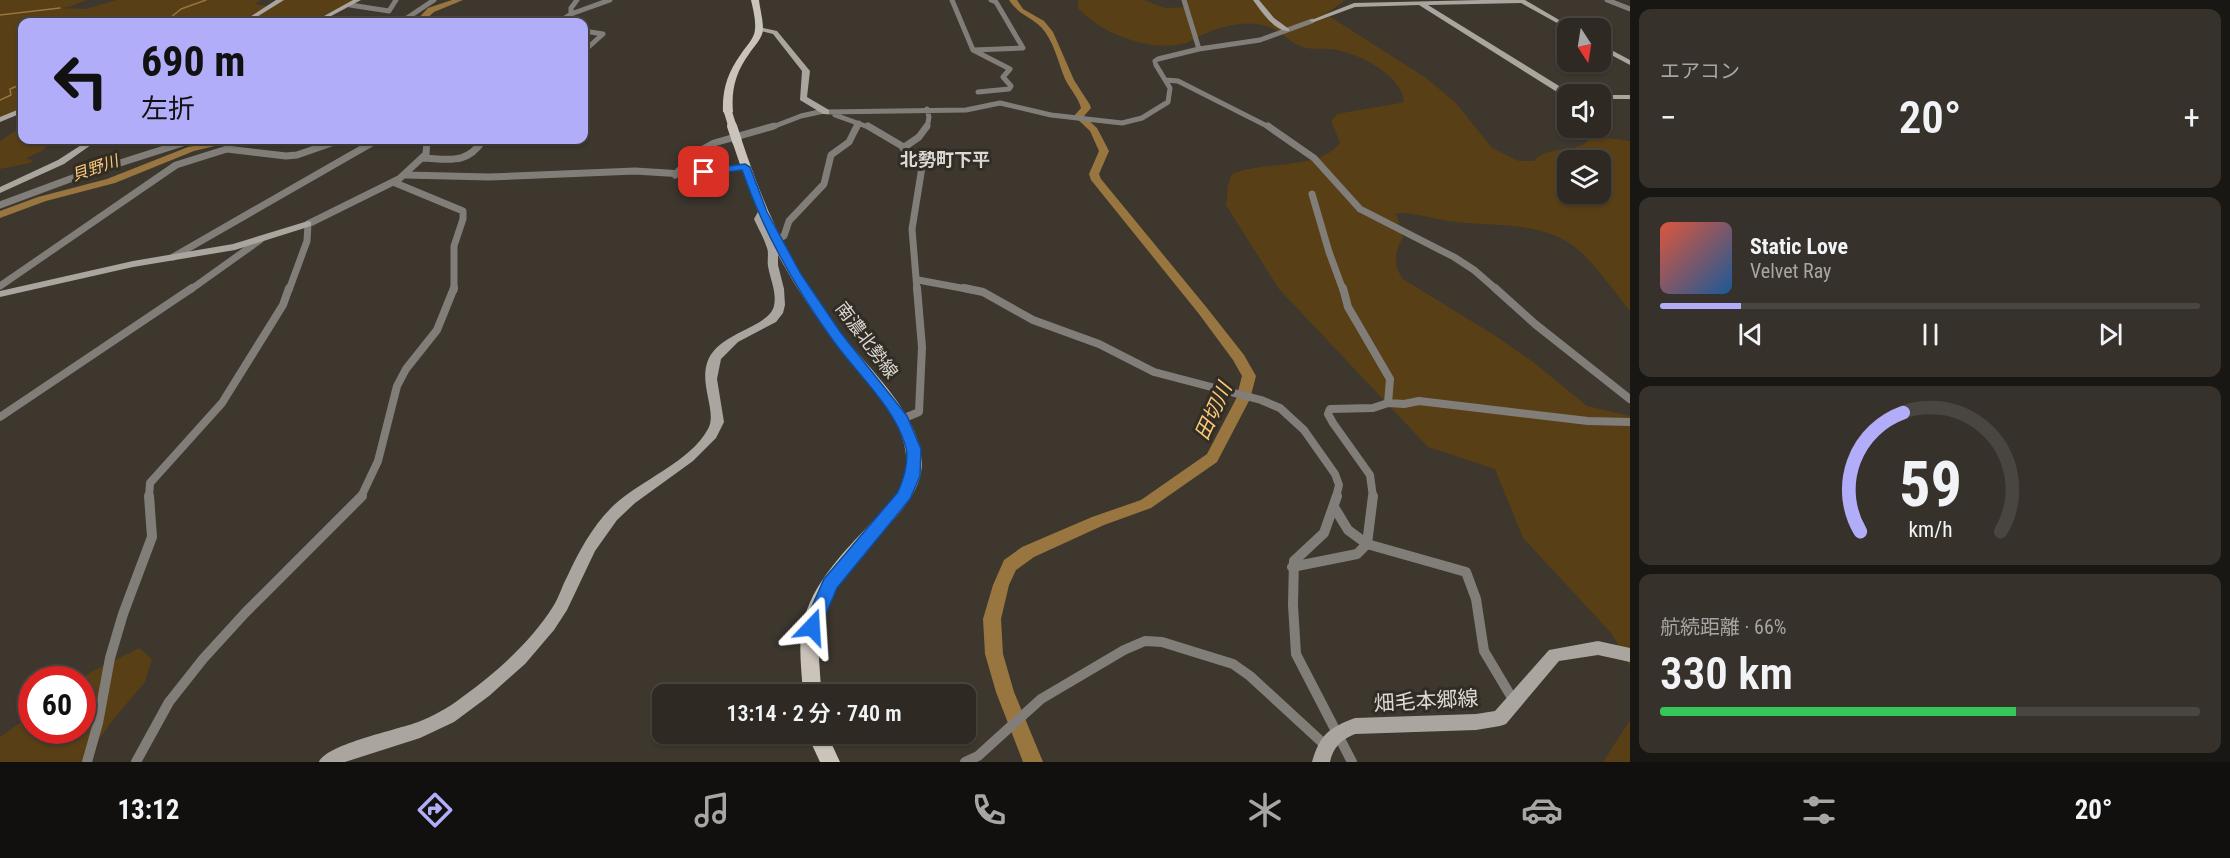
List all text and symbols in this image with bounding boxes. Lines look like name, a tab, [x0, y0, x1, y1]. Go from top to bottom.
north arrow	[1557, 18, 1611, 72]
map controls	[1557, 18, 1611, 204]
text: 690 m	[141, 37, 246, 86]
icon: left	[42, 42, 120, 120]
text: エアコン	[1660, 59, 1740, 83]
button: sound	[1557, 84, 1611, 138]
text: 20°	[1899, 91, 1961, 144]
text: 左折	[141, 93, 195, 125]
text: −	[1660, 98, 1677, 137]
text: +	[2184, 98, 2200, 137]
pin	[678, 146, 729, 197]
district label: 北勢町下平	[900, 149, 990, 170]
button: layers	[1557, 150, 1611, 204]
water label: 貝野川	[69, 151, 123, 185]
icon: arrive	[687, 155, 720, 188]
text: Static Love	[1750, 234, 1848, 259]
text: Velvet Ray	[1750, 259, 1831, 283]
street label: 南濃北勢線	[832, 298, 902, 382]
icon: previous	[1734, 318, 1767, 351]
icon: pause	[1914, 318, 1947, 351]
icon: next	[2094, 318, 2127, 351]
water label: 田切川	[1189, 377, 1237, 443]
text: 59	[1898, 448, 1962, 521]
text: km/h	[1908, 518, 1952, 543]
position arrow	[780, 595, 844, 659]
text: 航続距離 · 66%	[1660, 615, 1786, 639]
text: 330 km	[1660, 647, 1793, 700]
speed limit sign: 60	[18, 666, 96, 744]
street label: 畑毛本郷線	[1373, 686, 1479, 716]
text: 13:14 · 2 分 · 740 m	[726, 701, 902, 726]
icon: directions	[414, 789, 456, 831]
icon: music	[691, 789, 733, 831]
icon: phone	[968, 789, 1010, 831]
icon: climate	[1244, 789, 1286, 831]
icon: car	[1521, 789, 1563, 831]
icon: filters	[1798, 789, 1840, 831]
text: 13:12	[117, 794, 179, 826]
text: 20°	[2075, 794, 2113, 826]

